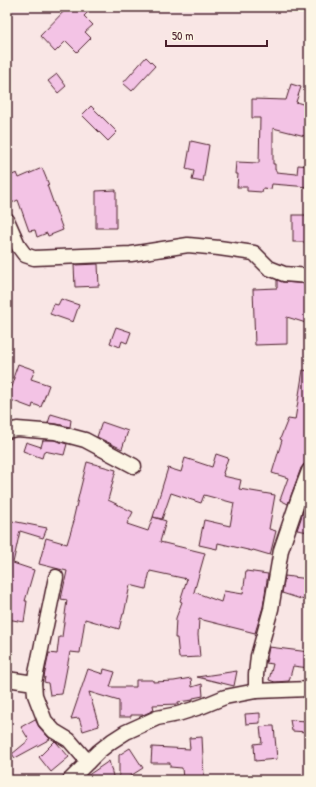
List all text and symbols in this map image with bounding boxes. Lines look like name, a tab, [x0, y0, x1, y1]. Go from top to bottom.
scale bar	[166, 22, 267, 48]
text: 50 m	[172, 27, 193, 44]

